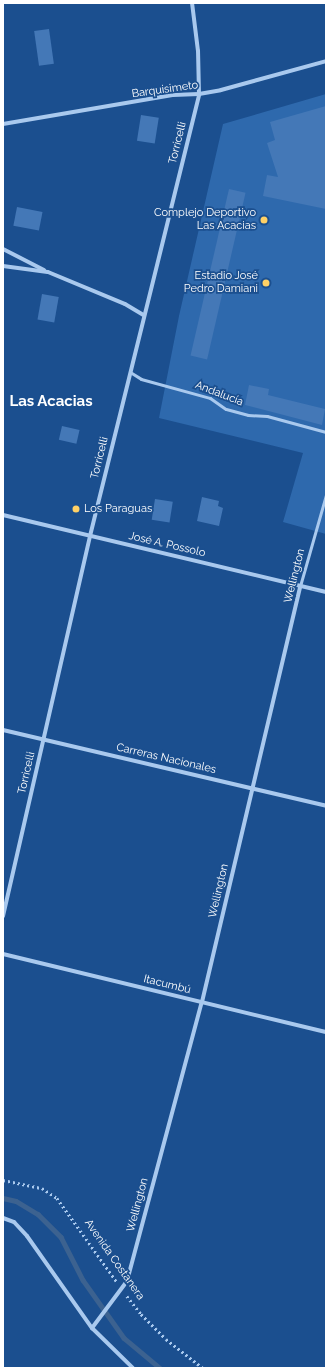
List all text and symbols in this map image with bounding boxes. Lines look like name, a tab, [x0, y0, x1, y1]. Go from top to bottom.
street label: Barquisimeto	[131, 79, 199, 101]
street label: Torricelli	[166, 121, 190, 165]
place label: Complejo Deportivo Las Acacias	[154, 207, 256, 233]
marker: Complejo Deportivo Las Acacias	[259, 215, 269, 225]
place label: Estadio José Pedro Damiani	[184, 270, 258, 296]
marker: Estadio José Pedro Damiani	[261, 278, 271, 288]
street label: Andalucía	[193, 379, 245, 409]
district label: Las Acacias	[9, 393, 93, 411]
street label: Torricelli	[88, 436, 112, 480]
place label: Los Paraguas	[84, 502, 152, 516]
marker: Los Paraguas	[71, 504, 81, 514]
street label: José A. Possolo	[127, 530, 207, 560]
street label: Wellington	[282, 548, 308, 604]
street label: Carreras Nacionales	[115, 741, 217, 777]
street label: Torricelli	[16, 751, 38, 795]
street label: Wellington	[206, 863, 232, 919]
street label: Itacumbú	[142, 973, 192, 997]
street label: Wellington	[124, 1177, 152, 1233]
street label: Avenida Costanera	[81, 1217, 147, 1303]

